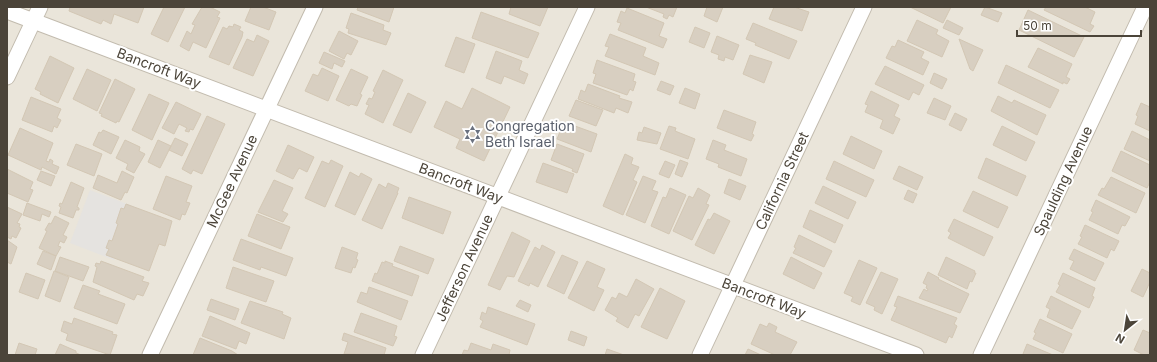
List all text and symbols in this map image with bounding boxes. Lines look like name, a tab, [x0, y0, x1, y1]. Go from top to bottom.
scale bar	[1017, 12, 1141, 38]
text: 50 m	[1023, 18, 1052, 33]
street label: Bancroft Way	[115, 44, 204, 91]
place label: Congregation Beth Israel	[485, 117, 575, 150]
street label: Spaulding Avenue	[1030, 123, 1095, 238]
synagogue icon: Congregation Beth Israel	[462, 124, 482, 144]
street label: California Street	[751, 129, 812, 233]
street label: McGee Avenue	[203, 132, 260, 230]
street label: Bancroft Way	[417, 159, 506, 206]
street label: Jefferson Avenue	[431, 212, 496, 324]
street label: Bancroft Way	[720, 274, 809, 321]
north arrow	[1105, 310, 1145, 350]
text: N	[1113, 331, 1127, 347]

